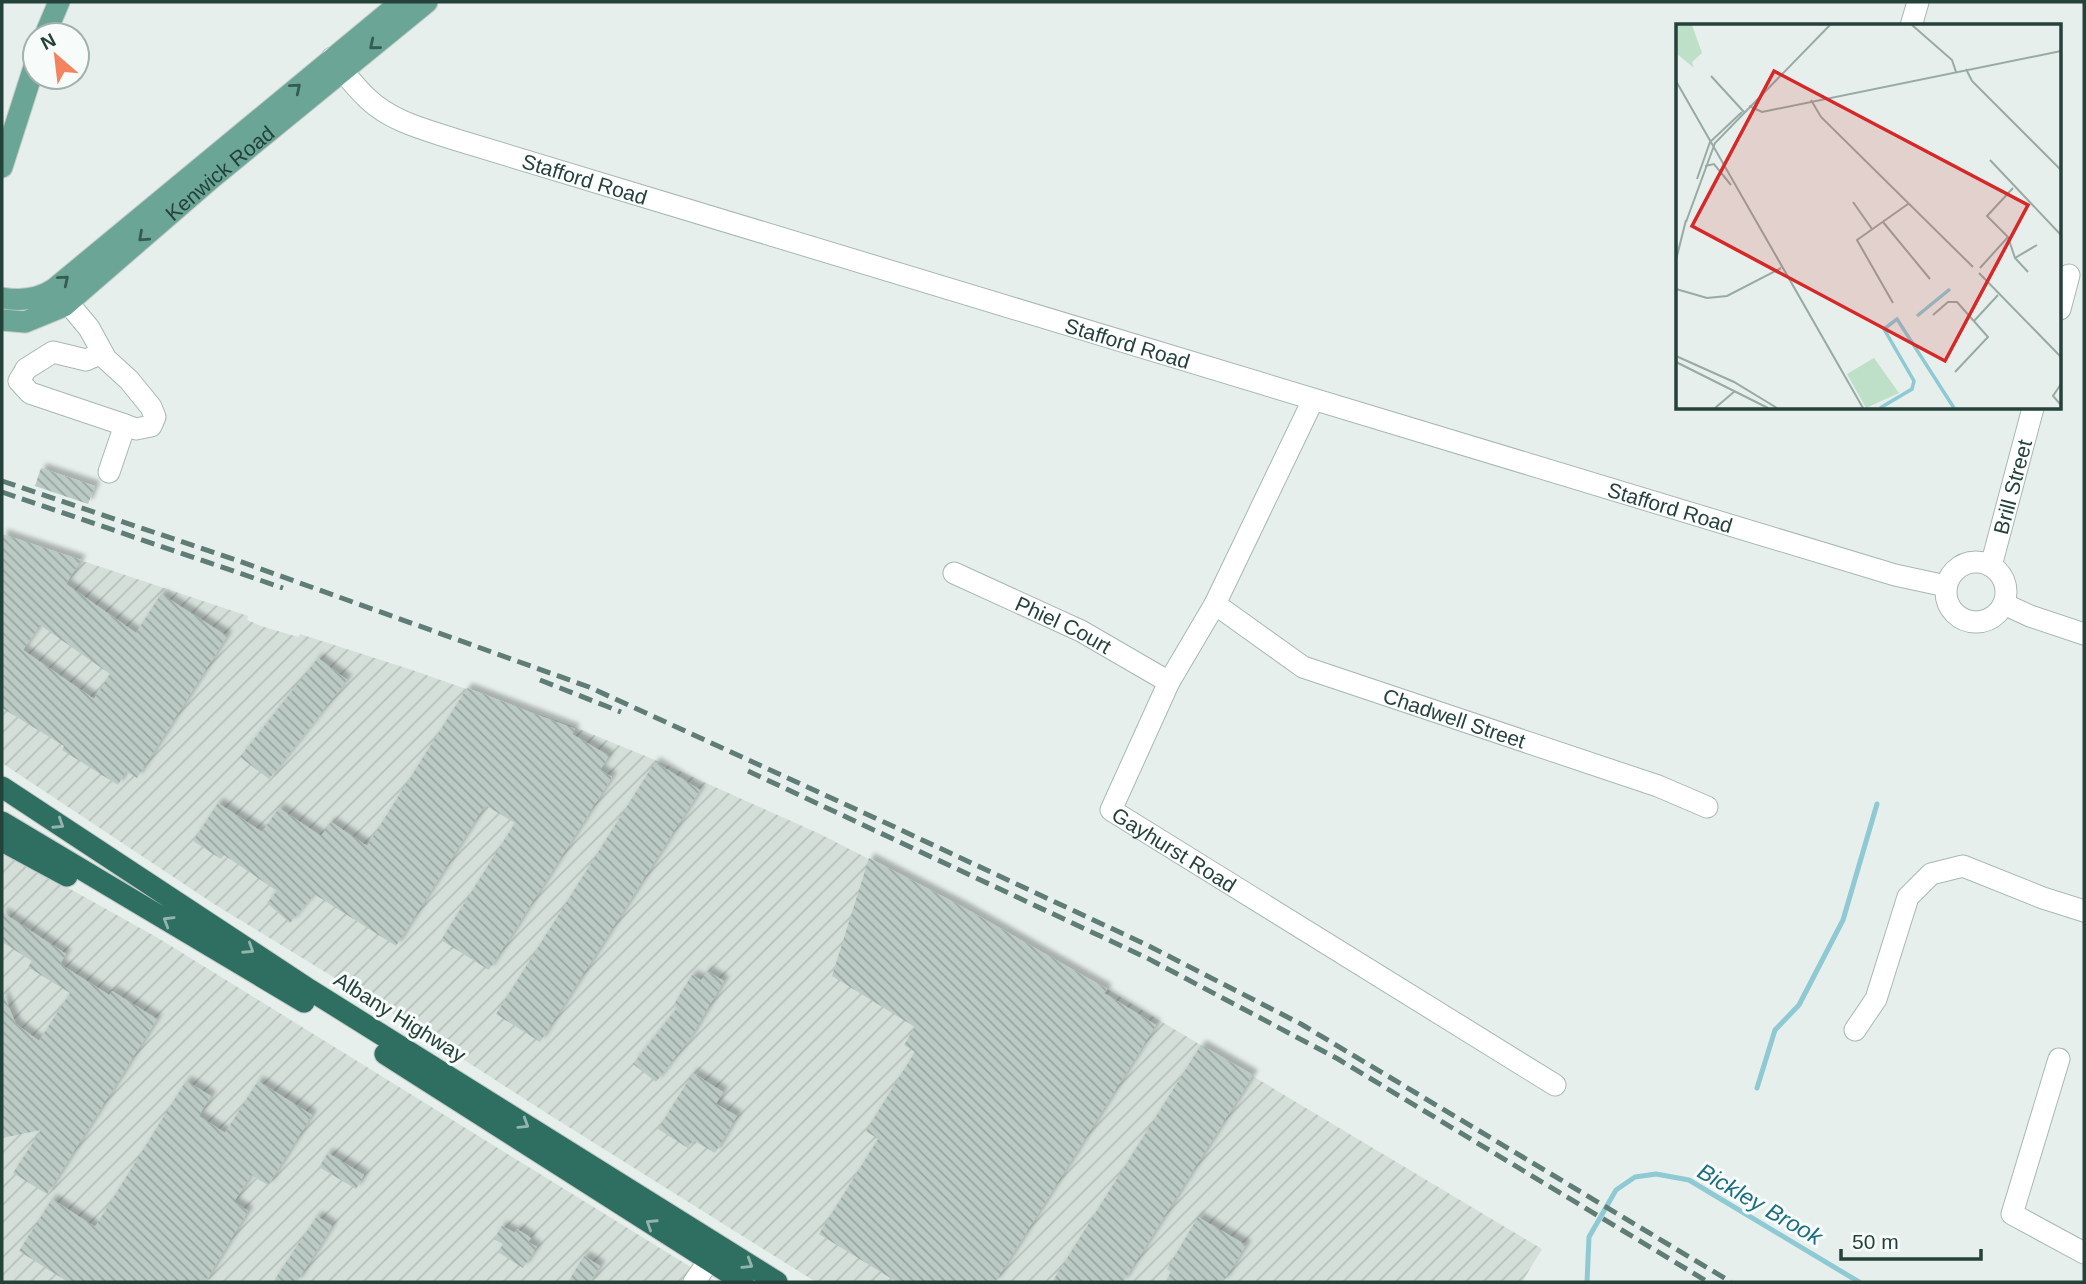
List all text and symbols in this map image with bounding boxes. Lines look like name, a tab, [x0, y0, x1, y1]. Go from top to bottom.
north arrow	[21, 21, 91, 91]
inset map	[1676, 24, 2062, 410]
text: N	[37, 29, 59, 54]
one-way arrow	[370, 37, 383, 49]
one-way arrow	[287, 84, 300, 96]
street label: Kenwick Road	[161, 121, 278, 225]
street label: Stafford Road	[520, 149, 650, 208]
one-way arrow	[138, 229, 151, 241]
one-way arrow	[57, 276, 69, 289]
street label: Stafford Road	[1062, 313, 1193, 373]
street label: Brill Street	[1988, 437, 2036, 537]
street label: Stafford Road	[1605, 477, 1735, 537]
street label: Phiel Court	[1012, 591, 1116, 658]
street label: Chadwell Street	[1381, 683, 1529, 752]
street label: Gayhurst Road	[1108, 802, 1241, 896]
one-way arrow	[51, 816, 64, 828]
one-way arrow	[162, 917, 175, 930]
one-way arrow	[241, 941, 254, 954]
street label: Albany Highway	[330, 967, 470, 1067]
one-way arrow	[516, 1115, 529, 1128]
water label: Bickley Brook	[1693, 1158, 1828, 1251]
scale bar	[1841, 1218, 1981, 1262]
one-way arrow	[646, 1220, 659, 1233]
text: 50 m	[1852, 1230, 1899, 1253]
one-way arrow	[740, 1256, 753, 1269]

